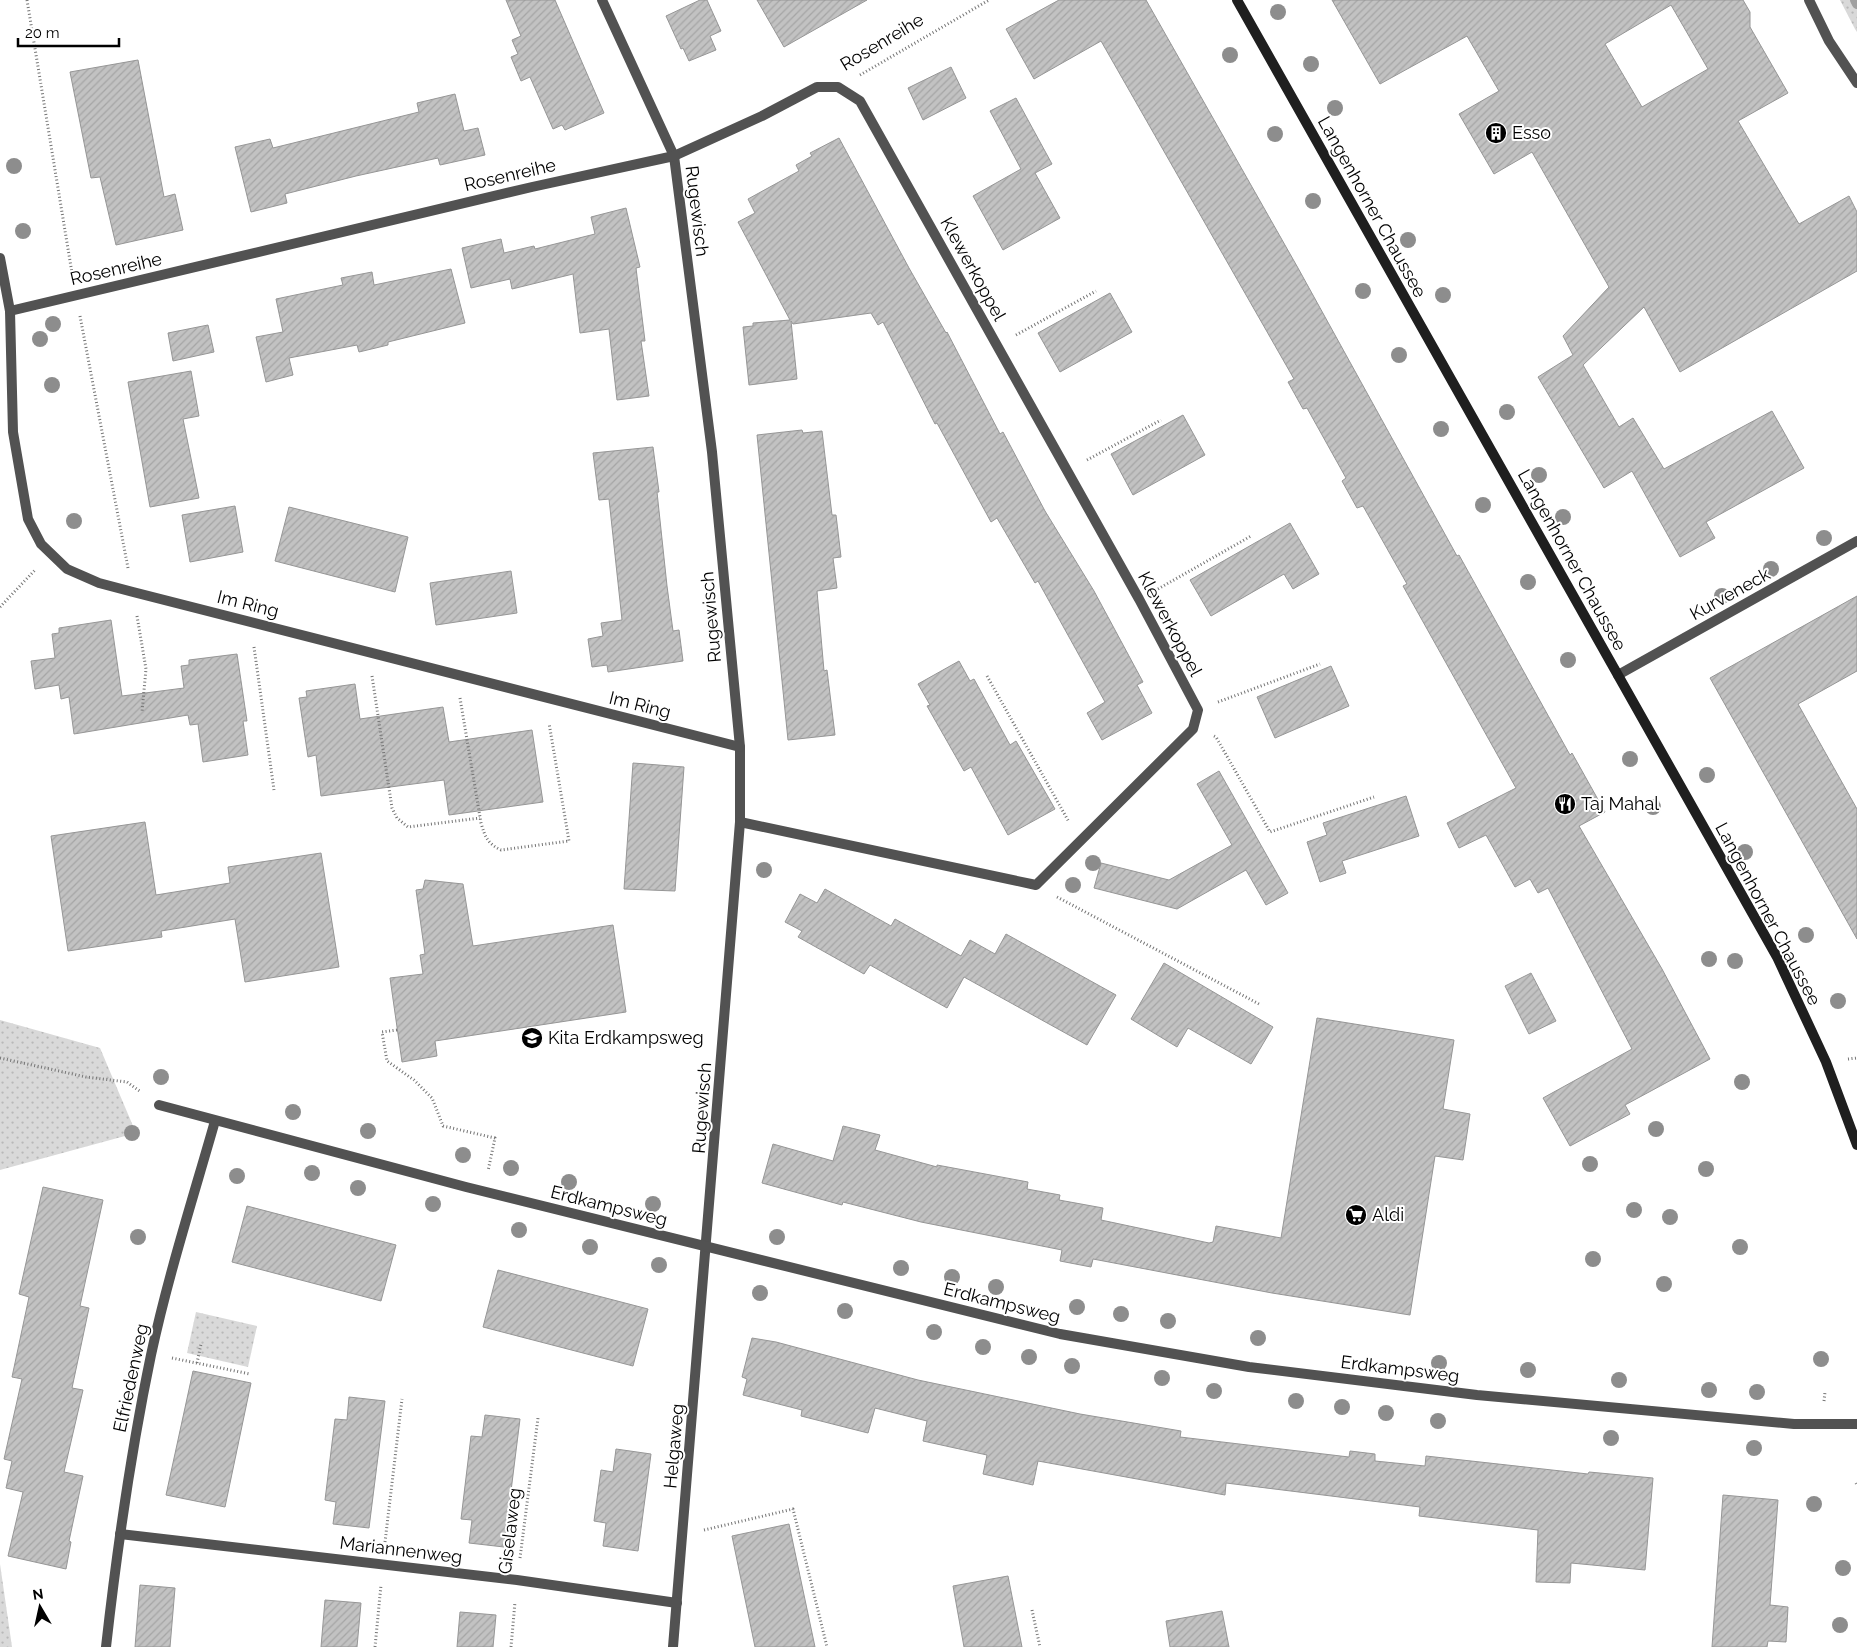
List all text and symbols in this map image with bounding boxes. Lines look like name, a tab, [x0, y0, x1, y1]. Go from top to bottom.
street label: Rosenreihe	[836, 8, 928, 75]
scale bar	[18, 15, 119, 47]
text: 20 m	[25, 24, 60, 42]
street label: Langenhorner Chaussee	[1314, 112, 1431, 301]
building icon: Esso	[1484, 121, 1508, 145]
place label: Esso	[1512, 122, 1551, 143]
street label: Rosenreihe	[462, 154, 558, 195]
street label: Rugewisch	[682, 164, 713, 258]
street label: Klewerkoppel	[936, 213, 1011, 324]
street label: Rosenreihe	[68, 248, 164, 289]
street label: Langenhorner Chaussee	[1514, 465, 1631, 654]
street label: Kurveneck	[1686, 563, 1774, 624]
street label: Klewerkoppel	[1134, 568, 1207, 680]
street label: Rugewisch	[696, 571, 725, 663]
street label: Im Ring	[215, 586, 281, 621]
street label: Im Ring	[607, 687, 673, 722]
restaurant icon: Taj Mahal	[1553, 792, 1577, 816]
place label: Taj Mahal	[1581, 793, 1659, 814]
street label: Langenhorner Chaussee	[1711, 819, 1826, 1009]
school or university icon: Kita Erdkampsweg	[520, 1026, 544, 1050]
place label: Kita Erdkampsweg	[548, 1027, 704, 1048]
street label: Rugewisch	[688, 1062, 715, 1154]
street label: Erdkampsweg	[549, 1181, 670, 1230]
supermarket icon: Aldi	[1344, 1203, 1368, 1227]
place label: Aldi	[1372, 1204, 1404, 1225]
street label: Erdkampsweg	[942, 1278, 1063, 1327]
street label: Elfriedenweg	[109, 1322, 152, 1434]
street label: Erdkampsweg	[1339, 1351, 1461, 1386]
street label: Helgaweg	[659, 1403, 688, 1489]
street label: Giselaweg	[494, 1487, 525, 1575]
street label: Mariannenweg	[339, 1532, 464, 1567]
north arrow	[15, 1582, 65, 1632]
text: N	[31, 1585, 44, 1603]

